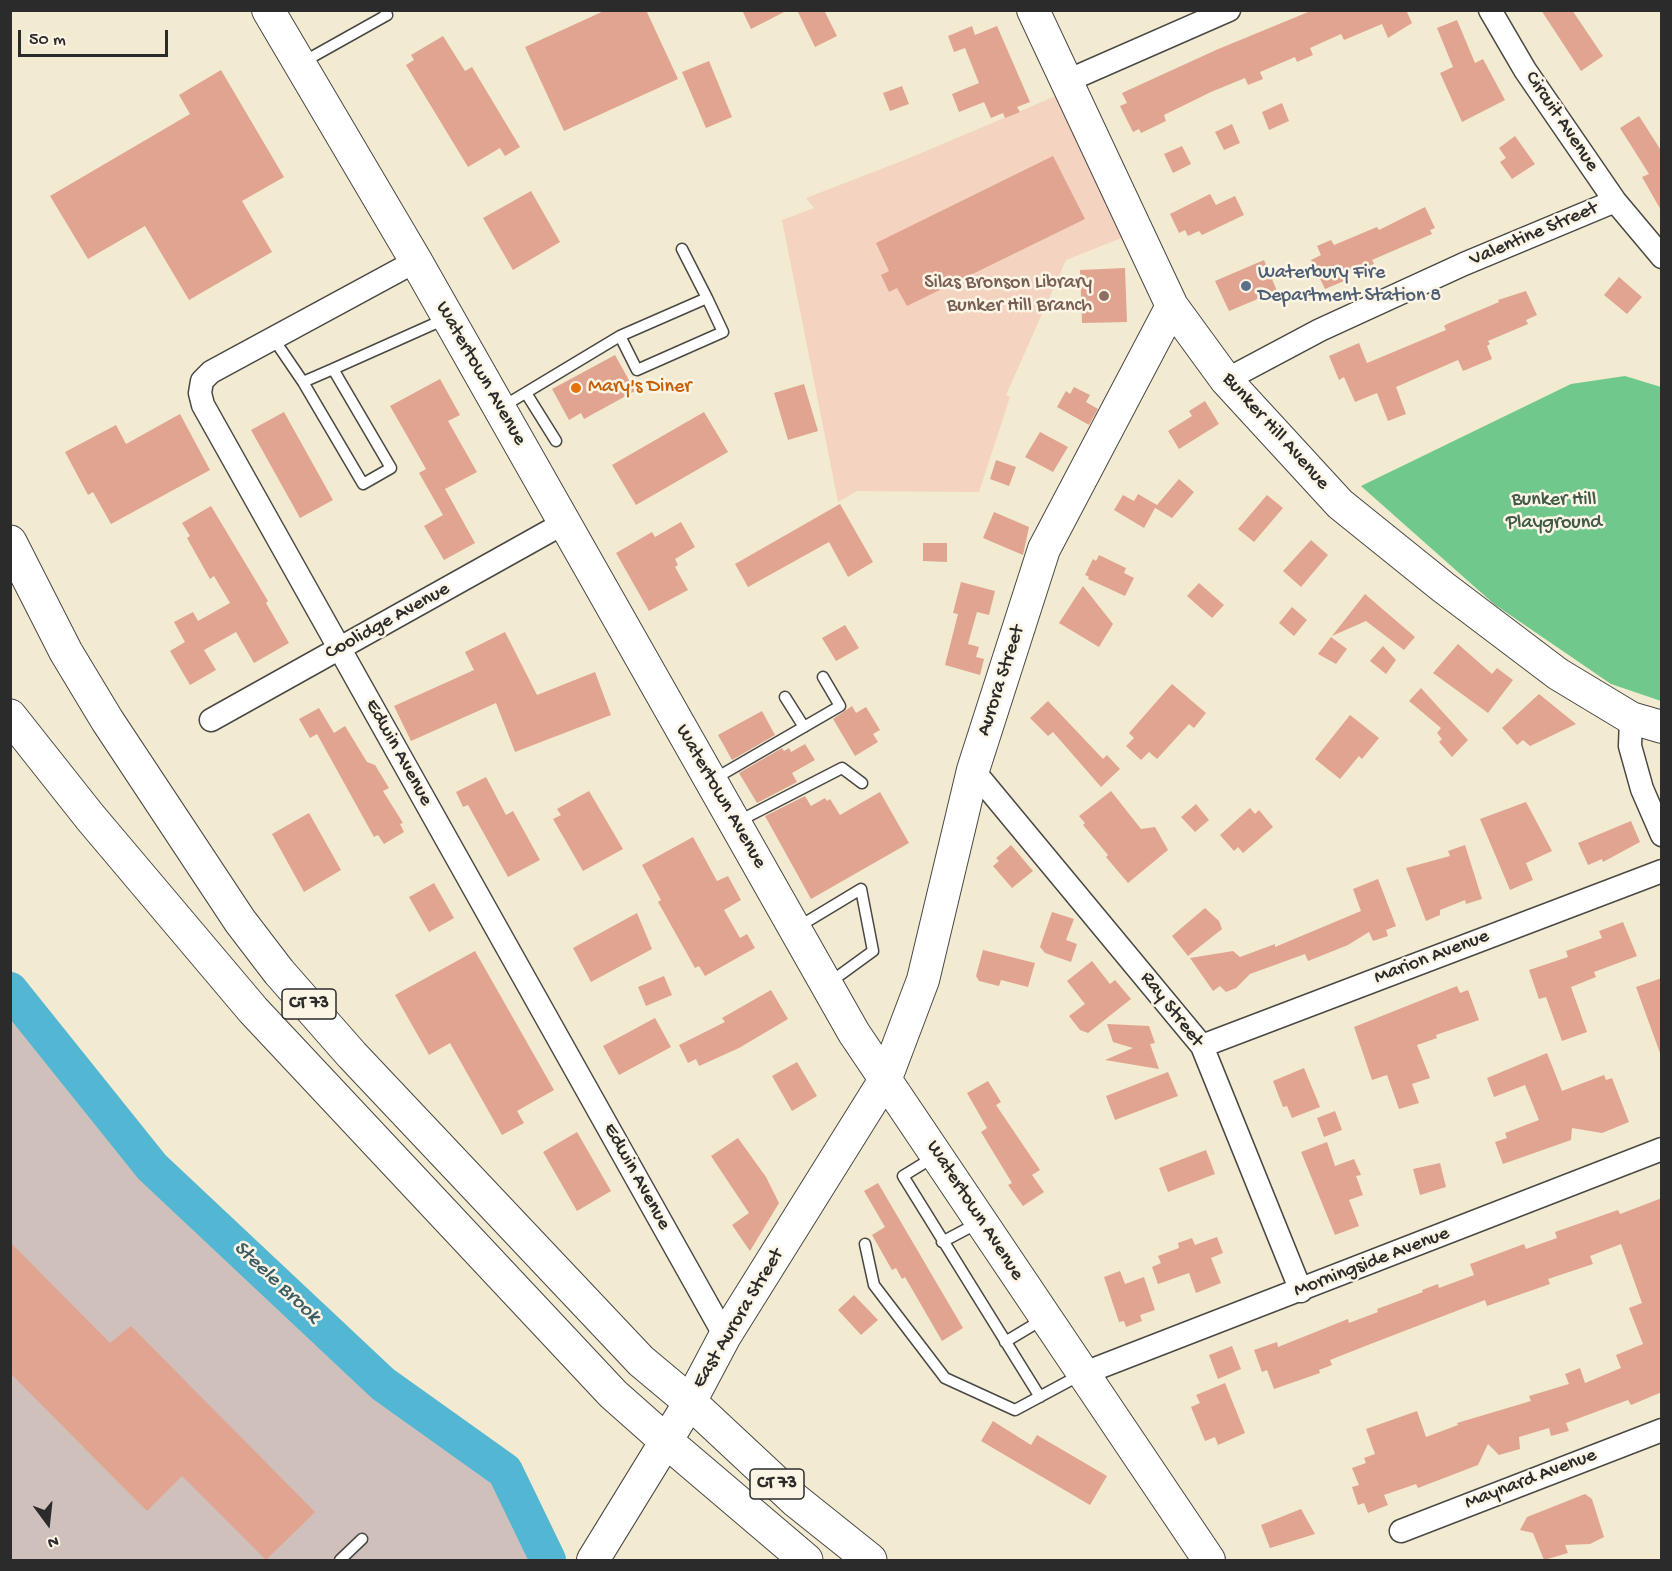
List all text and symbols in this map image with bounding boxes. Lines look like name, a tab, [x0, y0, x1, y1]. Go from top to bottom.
scale bar	[21, 18, 171, 56]
text: 50 m	[29, 30, 66, 51]
street label: Circuit Avenue	[1519, 67, 1603, 177]
street label: Valentine Street	[1466, 197, 1602, 273]
place label: Waterbury Fire Department Station 8	[1258, 262, 1441, 309]
place label: Silas Bronson Library Bunker Hill Branch	[924, 272, 1092, 319]
marker: Waterbury Fire Department Station 8	[1239, 279, 1253, 293]
marker: Silas Bronson Library Bunker Hill Branch	[1097, 289, 1111, 303]
street label: Watertown Avenue	[429, 298, 531, 450]
street label: Bunker Hill Avenue	[1216, 368, 1334, 496]
place label: Mary's Diner	[588, 376, 691, 400]
marker: Mary's Diner	[569, 381, 583, 395]
park label: Bunker Hill Playground	[1506, 489, 1602, 536]
street label: Coolidge Avenue	[322, 578, 454, 666]
street label: Aurora Street	[973, 623, 1031, 739]
street label: Edwin Avenue	[359, 695, 437, 811]
street label: Watertown Avenue	[669, 721, 771, 873]
street label: Marion Avenue	[1371, 925, 1493, 991]
street label: Ray Street	[1134, 967, 1208, 1053]
road number: CT 73	[282, 989, 336, 1019]
street label: Edwin Avenue	[597, 1119, 675, 1235]
street label: Watertown Avenue	[920, 1136, 1028, 1286]
street label: Morningside Avenue	[1291, 1222, 1453, 1304]
water label: Steele Brook	[227, 1236, 325, 1330]
street label: East Aurora Street	[688, 1245, 790, 1393]
street label: Maynard Avenue	[1462, 1444, 1600, 1516]
road number: CT 73	[750, 1469, 804, 1499]
north arrow	[18, 1493, 78, 1553]
text: N	[45, 1530, 60, 1551]

